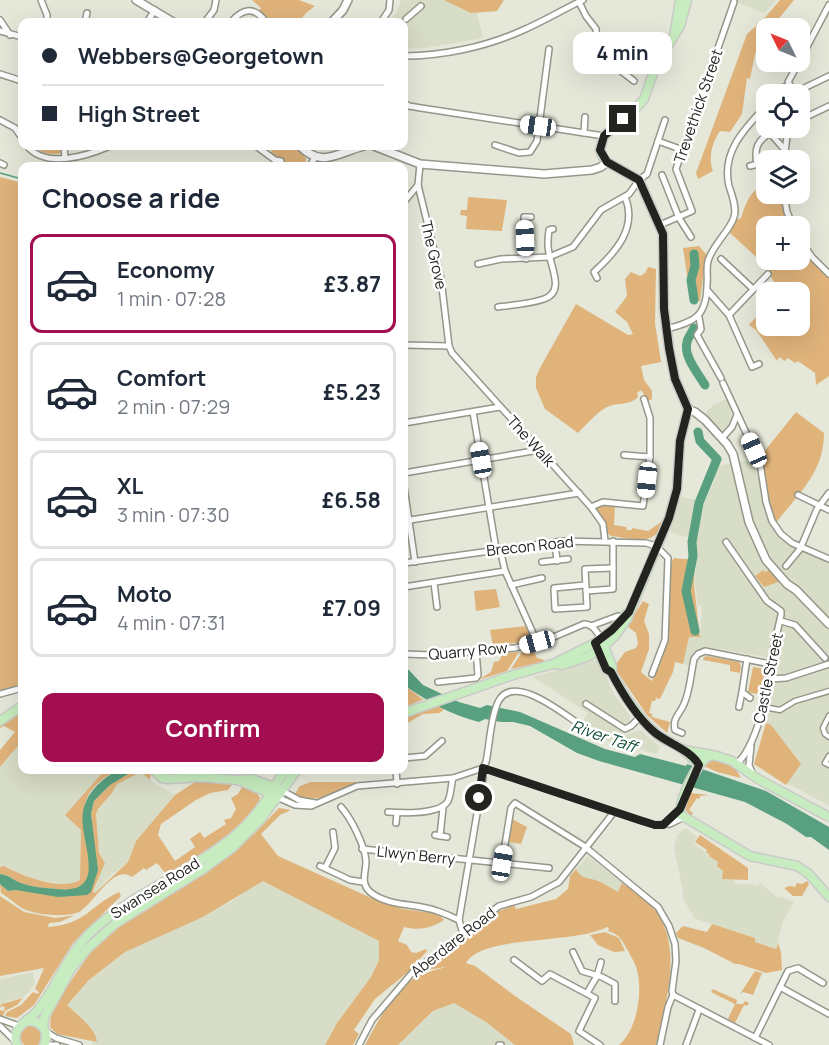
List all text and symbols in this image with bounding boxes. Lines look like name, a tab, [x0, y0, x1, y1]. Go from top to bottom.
north arrow	[756, 18, 810, 72]
map controls	[756, 18, 810, 336]
callout: 4 min	[574, 32, 672, 74]
text: 4 min	[596, 39, 649, 66]
text: Webbers@Georgetown	[78, 41, 324, 71]
street label: Trevethick Street	[669, 46, 727, 166]
button: locate	[756, 84, 810, 138]
text: High Street	[78, 99, 200, 129]
route end	[609, 105, 636, 132]
car	[519, 115, 557, 137]
button: layers	[756, 150, 810, 204]
text: Choose a ride	[42, 179, 220, 216]
button: +	[756, 216, 810, 270]
street label: The Grove	[416, 218, 452, 292]
car	[515, 220, 535, 256]
text: Economy	[117, 255, 215, 285]
icon: car	[45, 257, 99, 311]
text: £3.87	[324, 269, 381, 299]
button: −	[756, 282, 810, 336]
text: 1 min · 07:28	[117, 285, 226, 312]
text: Comfort	[117, 363, 206, 393]
icon: car	[45, 365, 99, 419]
text: £5.23	[323, 377, 381, 407]
text: 2 min · 07:29	[117, 393, 230, 420]
street label: The Walk	[502, 411, 560, 472]
car	[738, 430, 770, 470]
car	[469, 441, 493, 479]
car	[636, 461, 658, 499]
text: XL	[117, 471, 143, 501]
icon: car	[45, 473, 99, 527]
text: £6.58	[322, 485, 381, 515]
text: 3 min · 07:30	[117, 501, 230, 528]
street label: Brecon Road	[485, 531, 575, 561]
text: Moto	[117, 579, 172, 609]
icon: car	[45, 581, 99, 635]
text: £7.09	[322, 593, 381, 623]
text: 4 min · 07:31	[117, 609, 226, 636]
car	[517, 629, 557, 655]
street label: Castle Street	[748, 631, 788, 725]
street label: Quarry Row	[428, 637, 509, 665]
button: Confirm	[42, 693, 384, 762]
water label: River Taff	[568, 715, 643, 759]
route start	[465, 784, 492, 811]
street label: Llwyn Berry	[376, 840, 456, 870]
car	[490, 844, 514, 882]
street label: Swansea Road	[107, 852, 203, 924]
street label: Aberdare Road	[406, 902, 500, 982]

